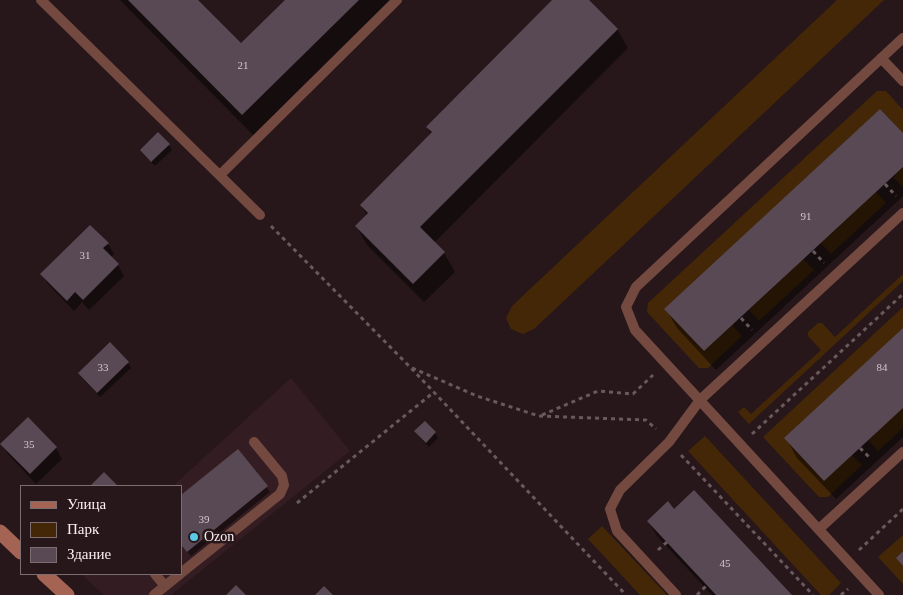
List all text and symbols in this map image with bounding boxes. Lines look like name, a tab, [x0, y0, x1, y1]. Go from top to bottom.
house number: 21	[238, 59, 248, 73]
house number: 91	[800, 210, 811, 224]
house number: 31	[80, 249, 90, 263]
house number: 33	[98, 361, 109, 375]
house number: 84	[876, 361, 888, 375]
house number: 35	[23, 438, 34, 452]
legend	[20, 485, 182, 575]
text: Улица	[67, 496, 106, 512]
house number: 39	[198, 513, 210, 527]
text: Парк	[67, 521, 99, 537]
place label: Ozon	[204, 529, 234, 545]
marker: Ozon	[188, 531, 200, 543]
text: Здание	[67, 546, 111, 562]
house number: 45	[720, 557, 730, 571]

